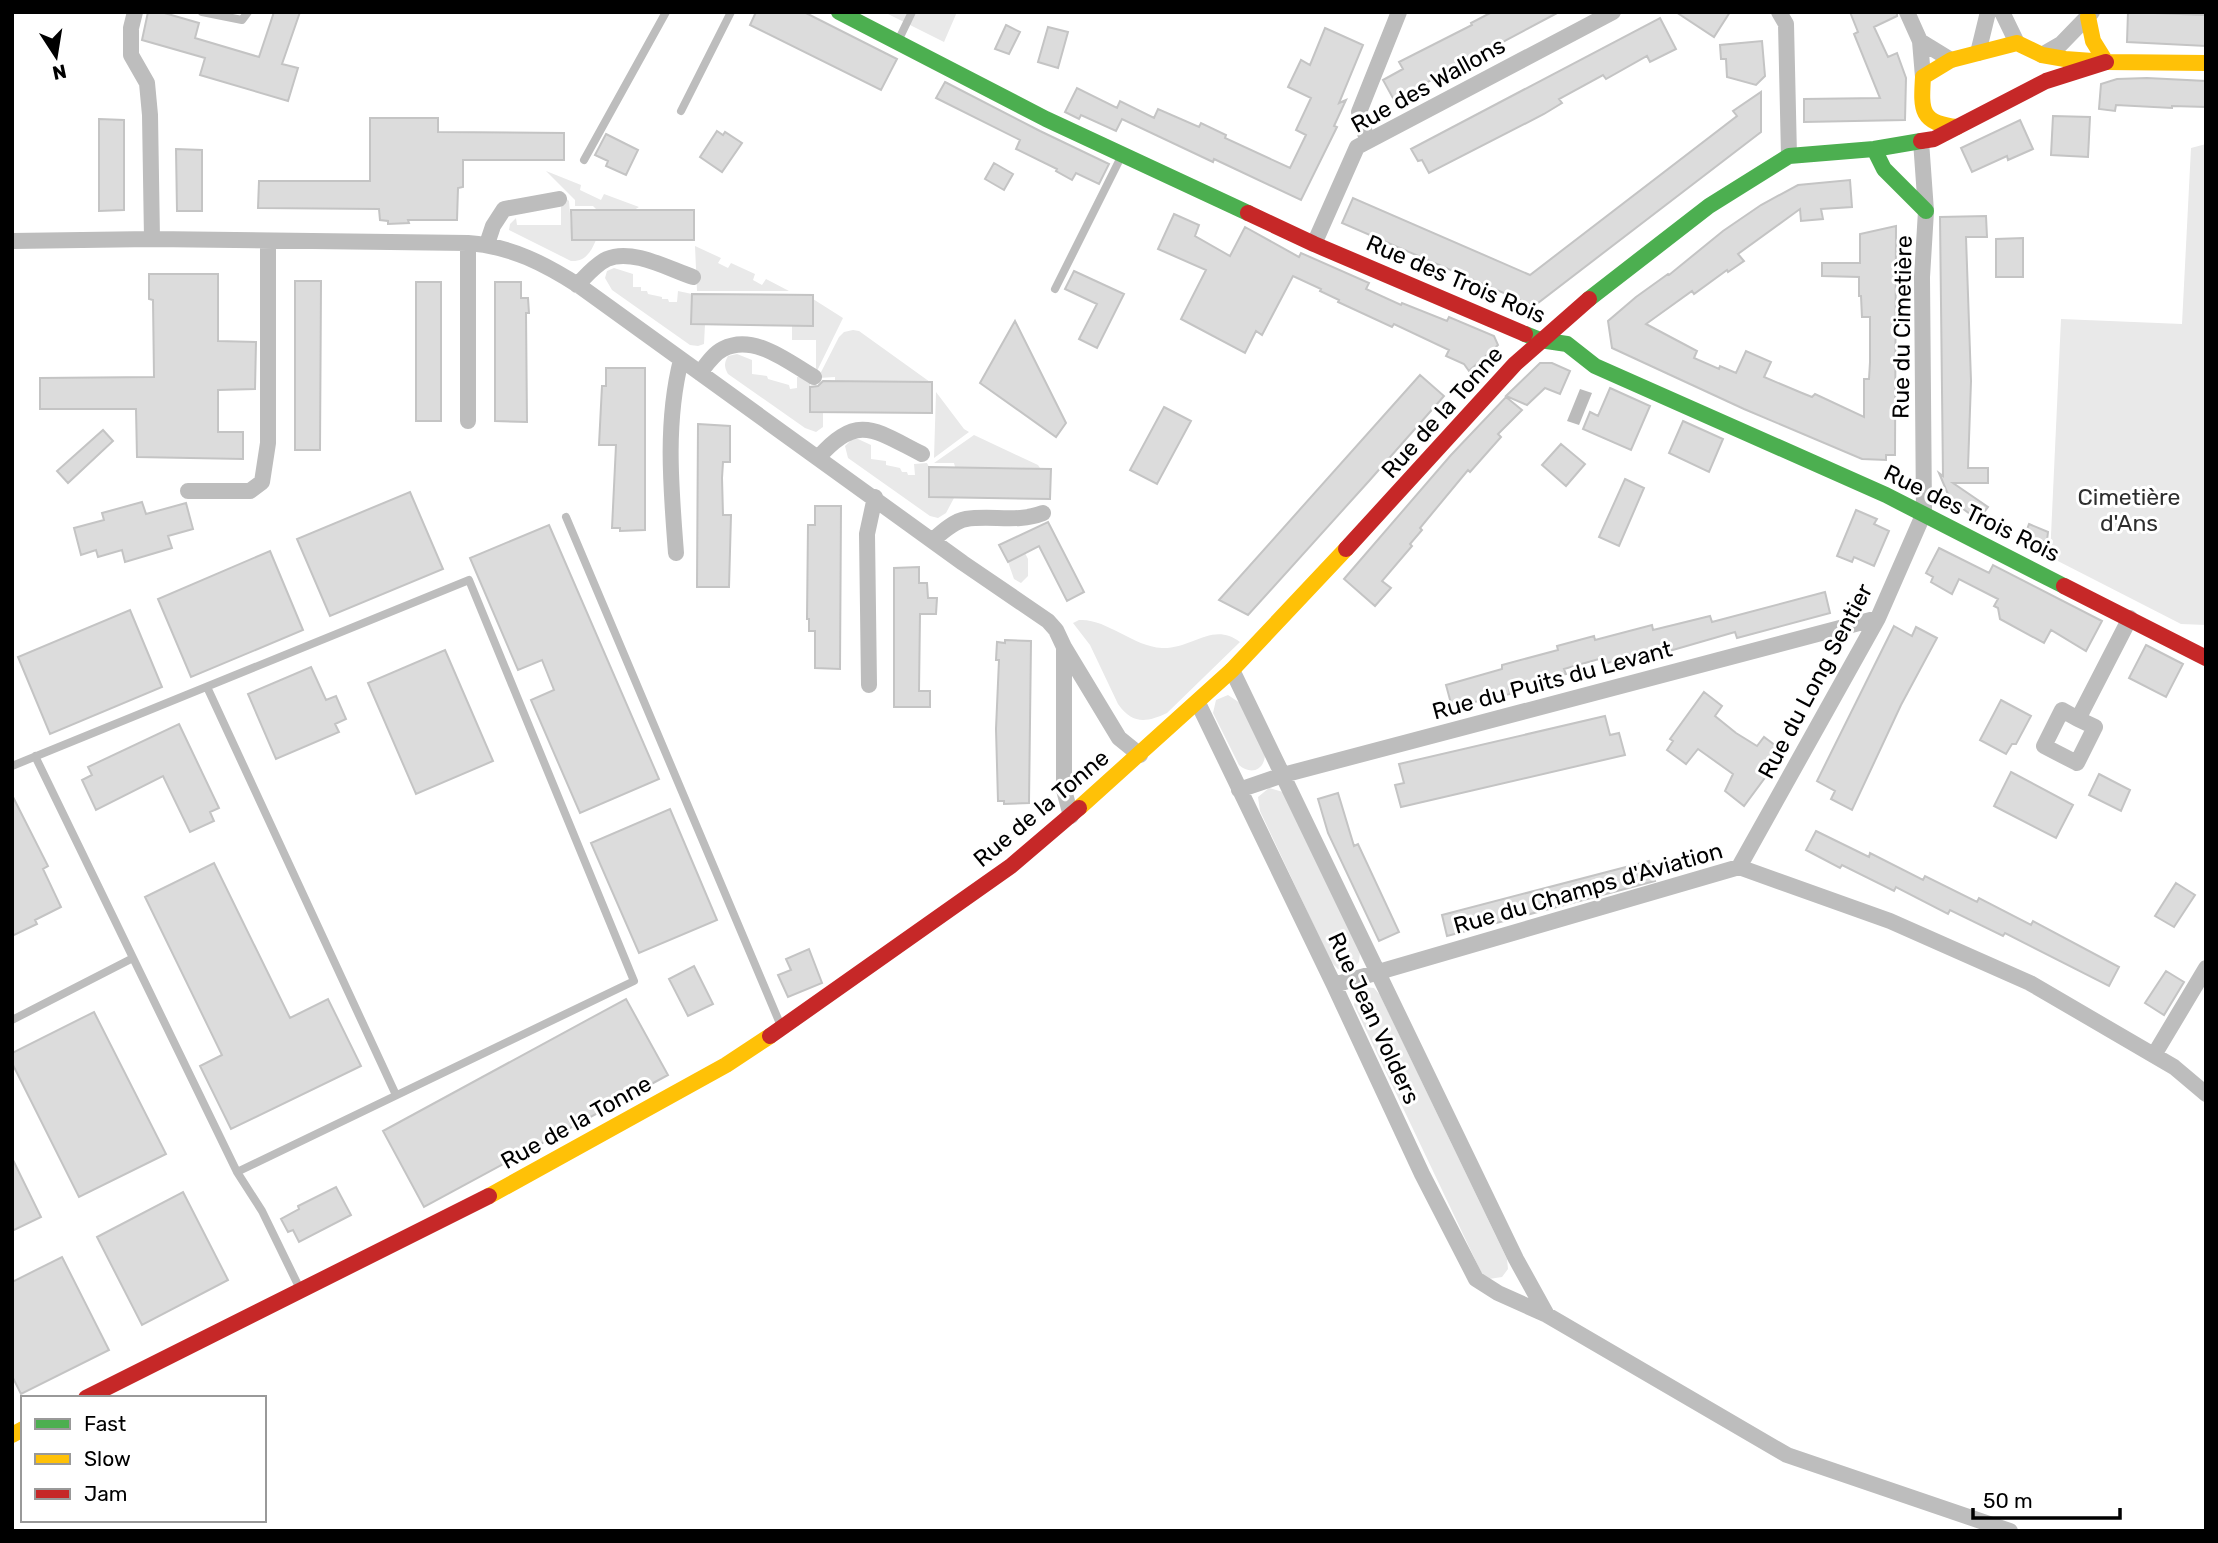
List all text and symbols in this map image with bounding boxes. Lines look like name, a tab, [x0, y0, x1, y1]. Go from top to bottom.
north arrow	[21, 21, 91, 91]
street label: Rue des Wallons	[1346, 31, 1510, 139]
text: N	[50, 59, 69, 85]
street label: Rue des Trois Rois	[1362, 229, 1550, 329]
street label: Rue du Cimetière	[1886, 235, 1918, 419]
street label: Rue de la Tonne	[1375, 340, 1509, 484]
street label: Rue des Trois Rois	[1879, 458, 2065, 568]
park label: Cimetière d'Ans	[2078, 483, 2180, 537]
street label: Rue du Long Sentier	[1752, 578, 1878, 783]
street label: Rue du Puits du Levant	[1429, 634, 1675, 726]
street label: Rue de la Tonne	[968, 743, 1114, 873]
street label: Rue du Champs d'Aviation	[1450, 836, 1726, 940]
street label: Rue Jean Volders	[1322, 928, 1426, 1108]
street label: Rue de la Tonne	[496, 1069, 656, 1175]
legend	[21, 1396, 266, 1522]
text: Fast	[84, 1411, 126, 1436]
text: Slow	[84, 1446, 131, 1471]
scale bar	[1973, 1476, 2120, 1520]
text: Jam	[84, 1481, 128, 1506]
text: 50 m	[1983, 1488, 2033, 1513]

